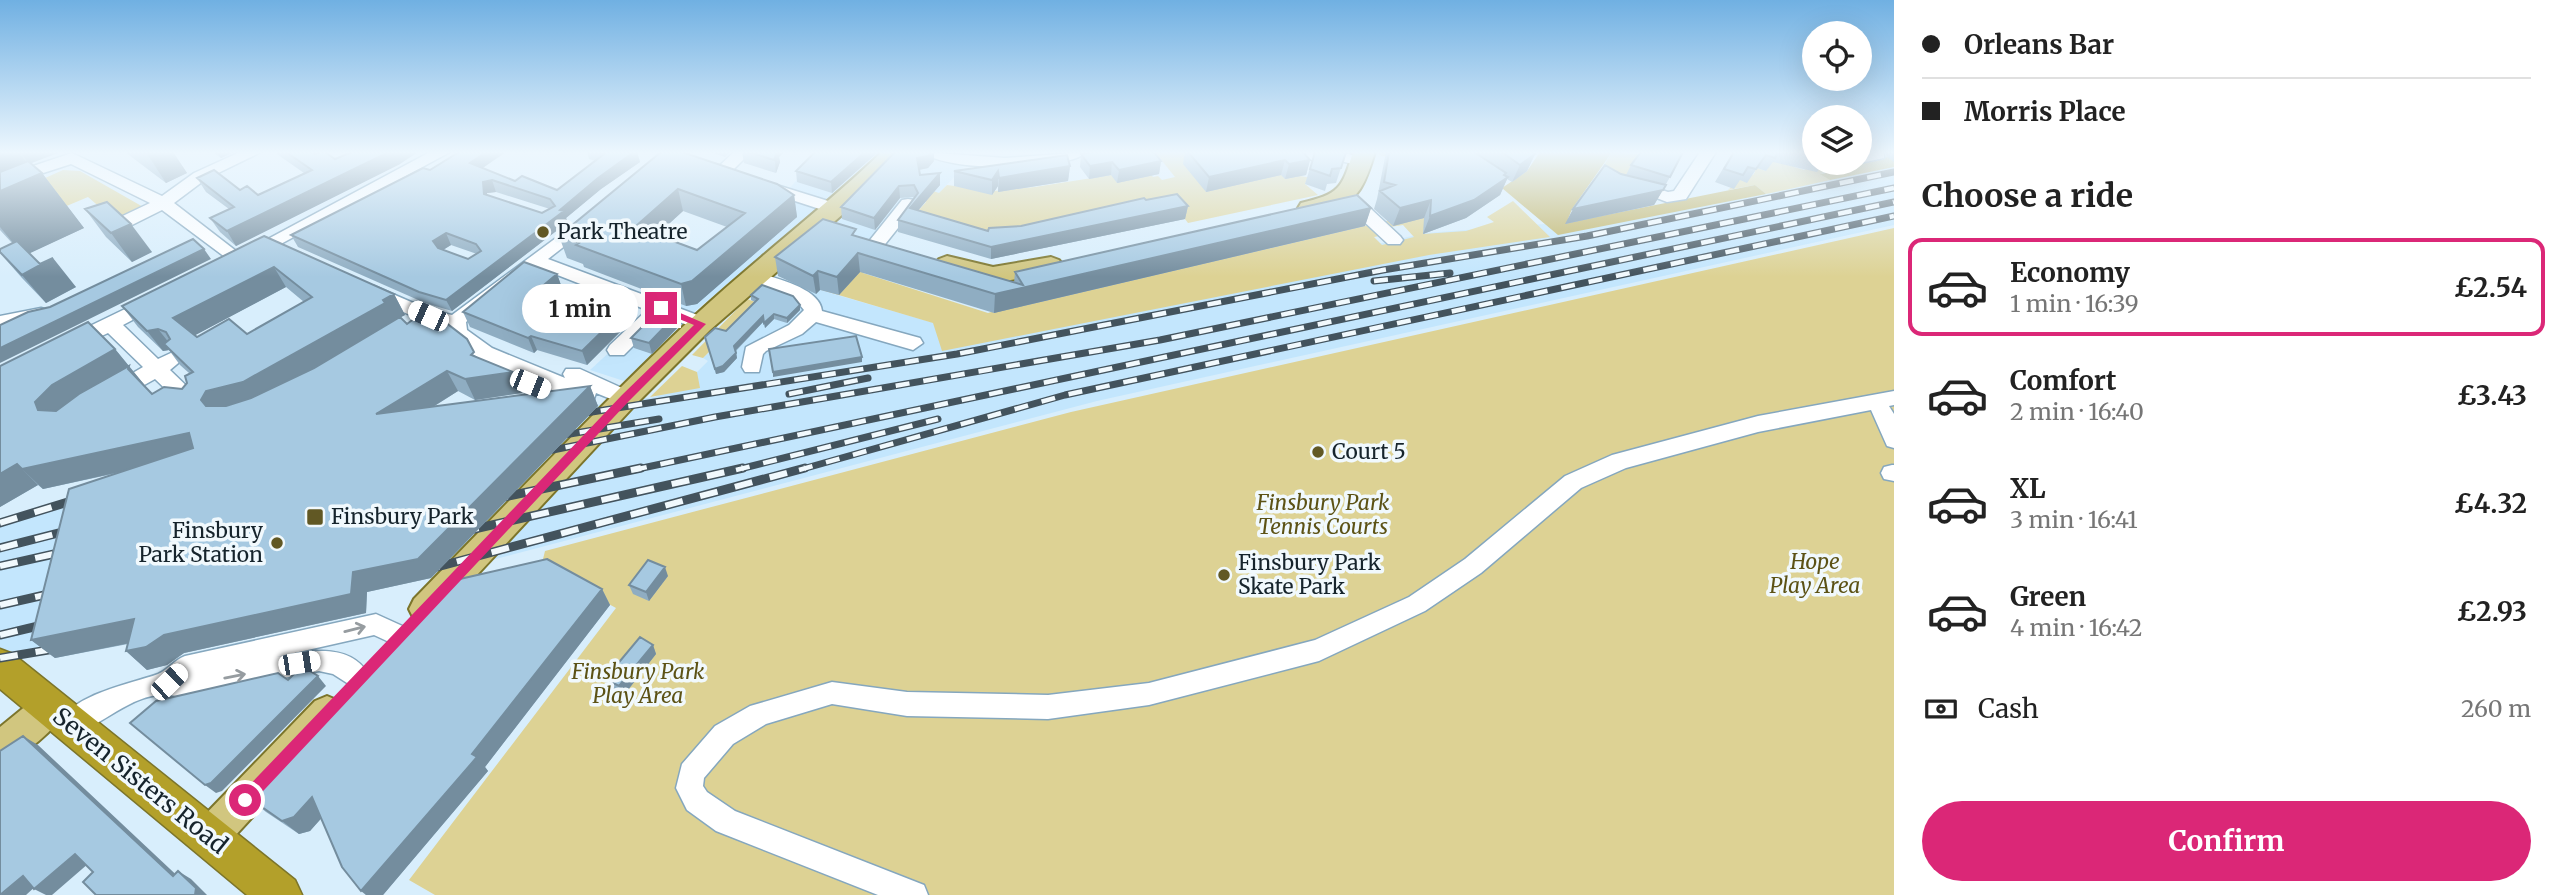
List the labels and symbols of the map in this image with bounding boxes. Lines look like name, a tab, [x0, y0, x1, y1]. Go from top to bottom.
place label: Park Theatre	[557, 218, 687, 245]
marker: Park Theatre	[535, 224, 551, 240]
callout: 1 min	[521, 284, 636, 332]
route end	[645, 292, 677, 324]
car	[405, 298, 452, 334]
car	[507, 366, 554, 402]
place label: Court 5	[1332, 438, 1406, 465]
marker: Court 5	[1310, 444, 1326, 460]
park label: Finsbury Park Tennis Courts	[1256, 489, 1390, 540]
place label: Finsbury Park	[331, 503, 474, 530]
marker: Finsbury Park	[305, 507, 325, 527]
place label: Finsbury Park Station	[138, 517, 264, 568]
marker: Finsbury Park Station	[269, 535, 285, 551]
park label: Hope Play Area	[1770, 548, 1860, 599]
place label: Finsbury Park Skate Park	[1238, 549, 1381, 600]
marker: Finsbury Park Skate Park	[1216, 567, 1232, 583]
one-way arrow	[343, 622, 365, 635]
car	[277, 649, 322, 677]
park label: Finsbury Park Play Area	[571, 658, 705, 709]
car	[147, 660, 192, 704]
one-way arrow	[223, 669, 246, 683]
street label: Seven Sisters Road	[47, 701, 234, 861]
route start	[229, 784, 261, 816]

